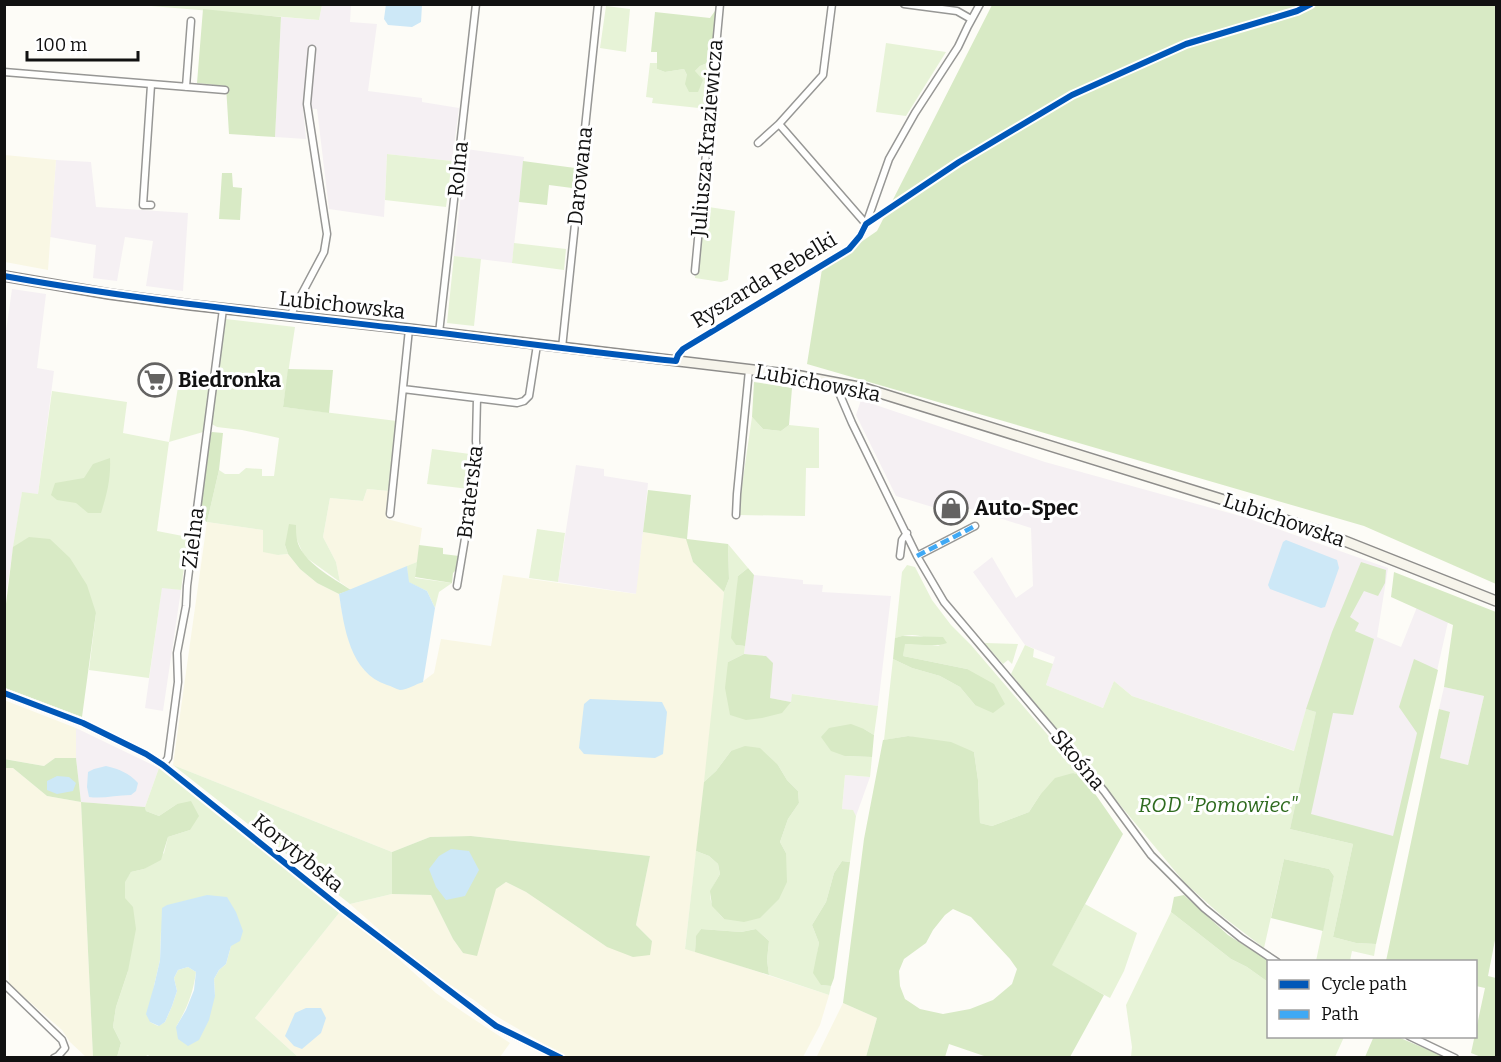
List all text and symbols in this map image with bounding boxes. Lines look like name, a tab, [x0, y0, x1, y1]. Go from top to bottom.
scale bar	[27, 24, 138, 62]
text: 100 m	[36, 34, 87, 56]
street label: Juliusza Kraziewicza	[685, 38, 729, 239]
street label: Darowana	[562, 125, 598, 227]
street label: Rolna	[442, 139, 474, 198]
street label: Ryszarda Rebelki	[687, 226, 841, 334]
street label: Lubichowska	[278, 285, 407, 325]
street label: Lubichowska	[753, 358, 883, 408]
supermarket icon: Biedronka	[137, 362, 173, 398]
place label: Biedronka	[178, 367, 281, 393]
street label: Braterska	[451, 443, 489, 540]
street label: Lubichowska	[1220, 487, 1349, 553]
shop icon: Auto-Spec	[933, 490, 969, 526]
place label: Auto-Spec	[974, 495, 1079, 521]
street label: Zielna	[176, 505, 210, 570]
street label: Skośna	[1045, 724, 1111, 796]
park label: ROD "Pomowiec"	[1138, 792, 1298, 818]
street label: Korytybska	[247, 808, 349, 898]
legend	[1267, 960, 1477, 1038]
text: Cycle path	[1321, 973, 1407, 995]
text: Path	[1321, 1003, 1359, 1025]

